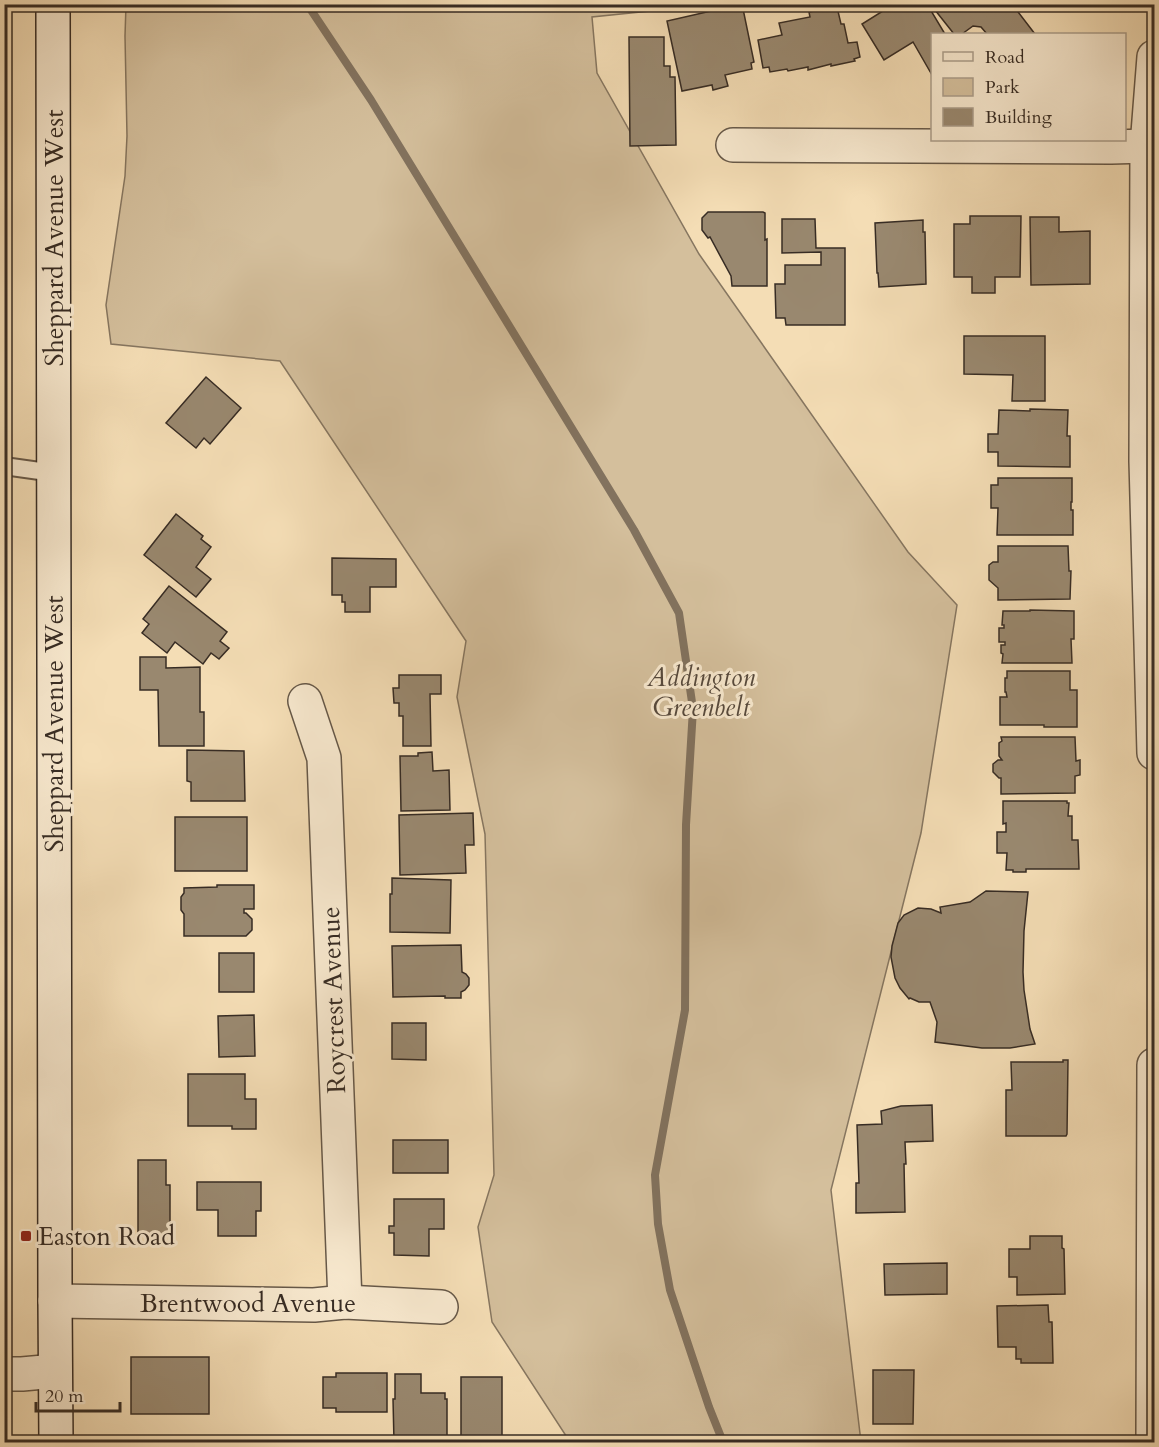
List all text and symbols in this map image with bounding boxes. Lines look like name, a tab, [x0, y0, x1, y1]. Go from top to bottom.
legend	[931, 33, 1126, 141]
text: Road	[985, 45, 1025, 70]
text: Park	[985, 75, 1020, 100]
text: Building	[985, 105, 1053, 130]
street label: Sheppard Avenue West	[37, 109, 72, 367]
street label: Sheppard Avenue West	[37, 595, 72, 853]
park label: Addington Greenbelt	[646, 660, 755, 725]
street label: Roycrest Avenue	[313, 906, 354, 1094]
place label: Easton Road	[38, 1219, 175, 1254]
marker: Easton Road	[19, 1229, 33, 1243]
street label: Brentwood Avenue	[140, 1286, 356, 1321]
scale bar	[36, 1375, 120, 1413]
text: 20 m	[45, 1384, 84, 1409]

